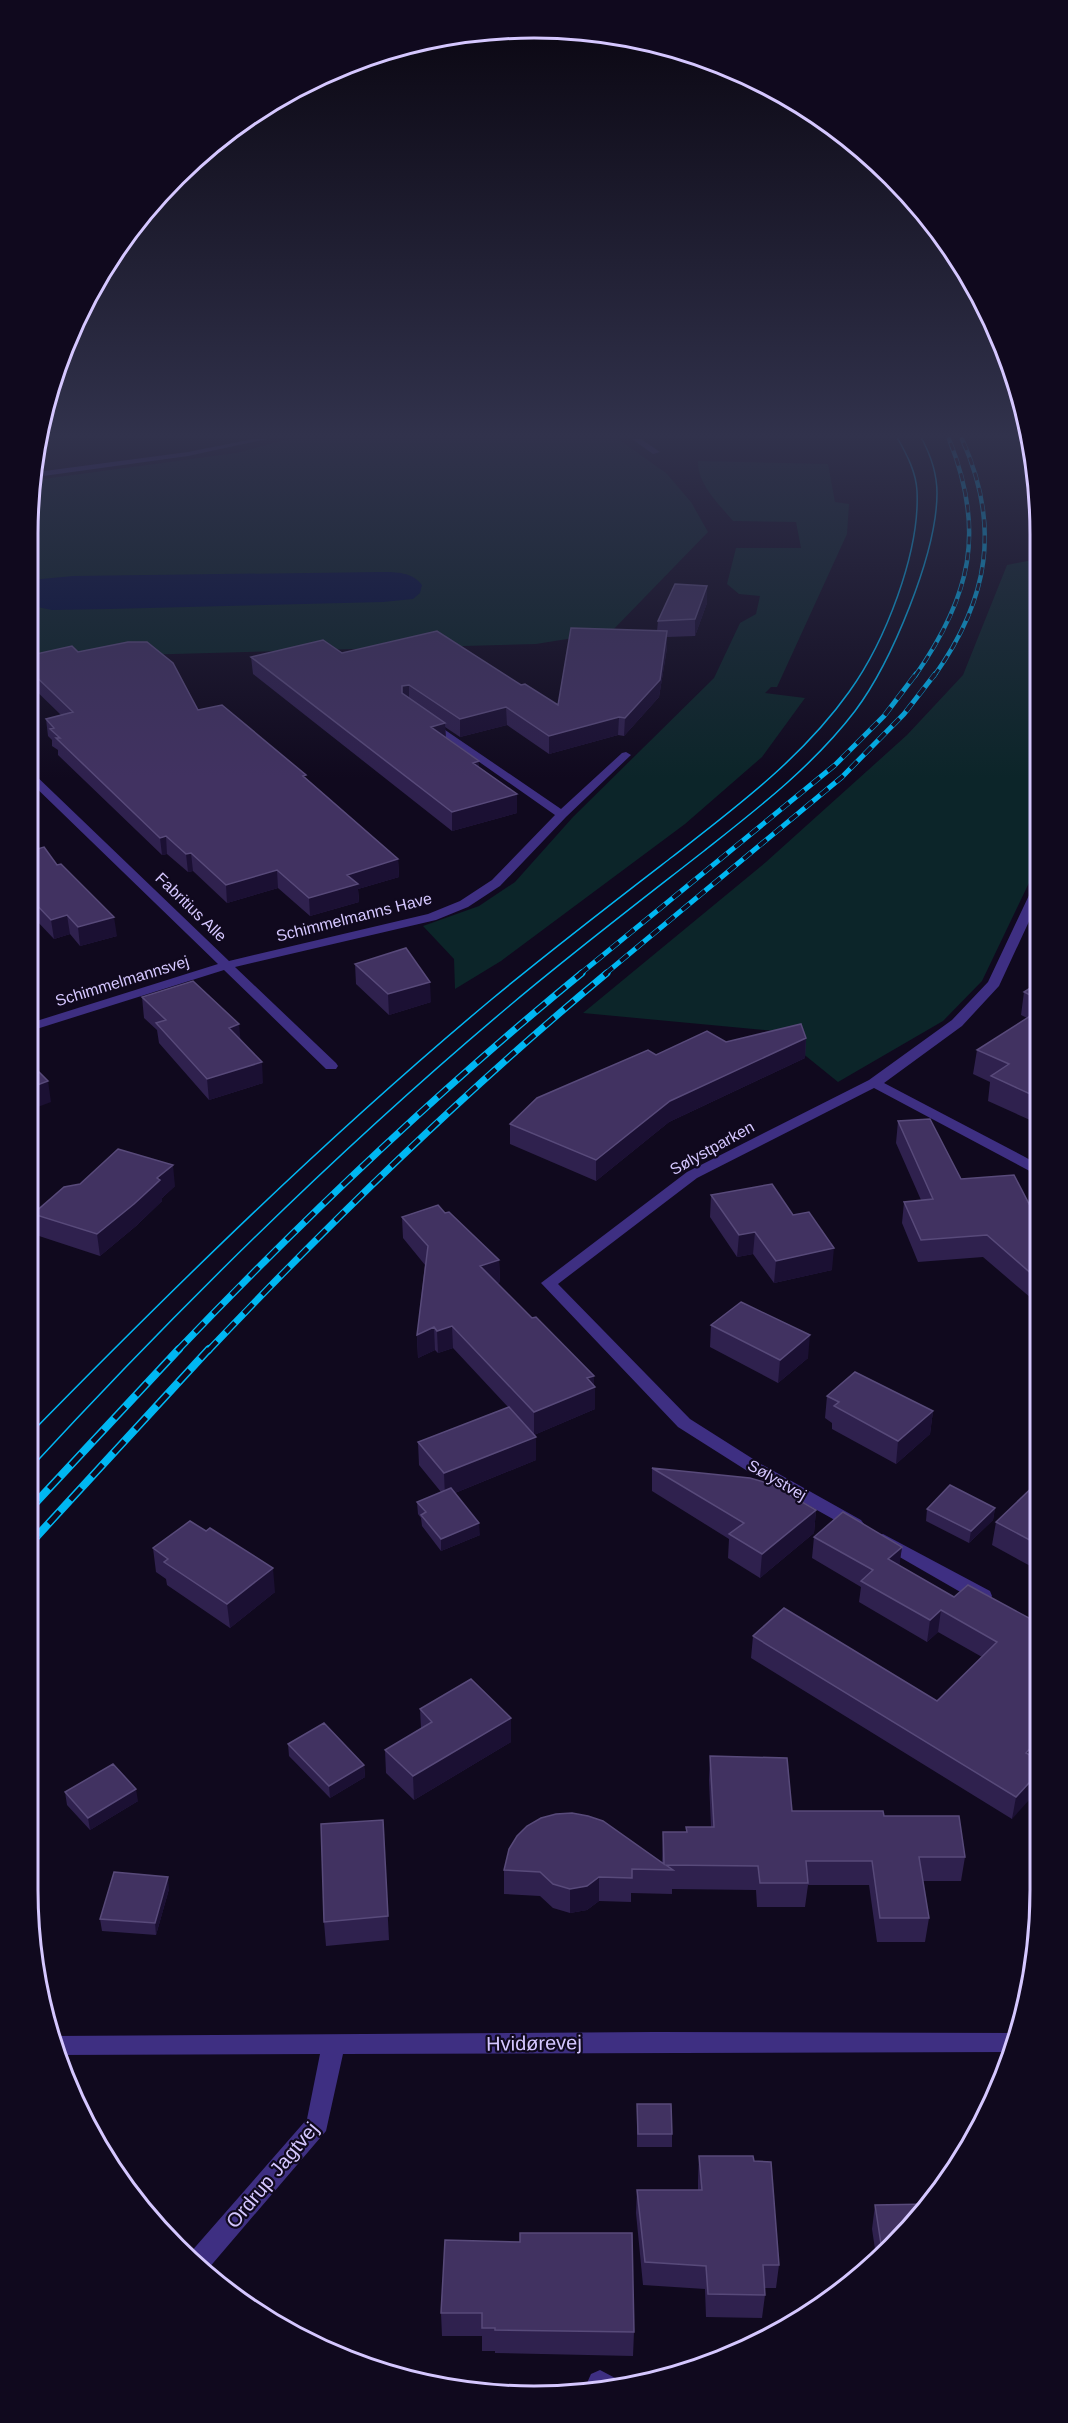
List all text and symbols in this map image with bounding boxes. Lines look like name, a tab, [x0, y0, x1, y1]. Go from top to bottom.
street label: Fabritius Alle	[152, 869, 230, 945]
street label: Schimmelmanns Have	[274, 889, 434, 945]
street label: Schimmelmannsvej	[53, 953, 191, 1009]
street label: Sølystparken	[667, 1118, 757, 1178]
street label: Sølystvej	[745, 1456, 809, 1504]
street label: Hvidørevej	[486, 2031, 582, 2055]
street label: Ordrup Jagtvej	[221, 2118, 323, 2232]

